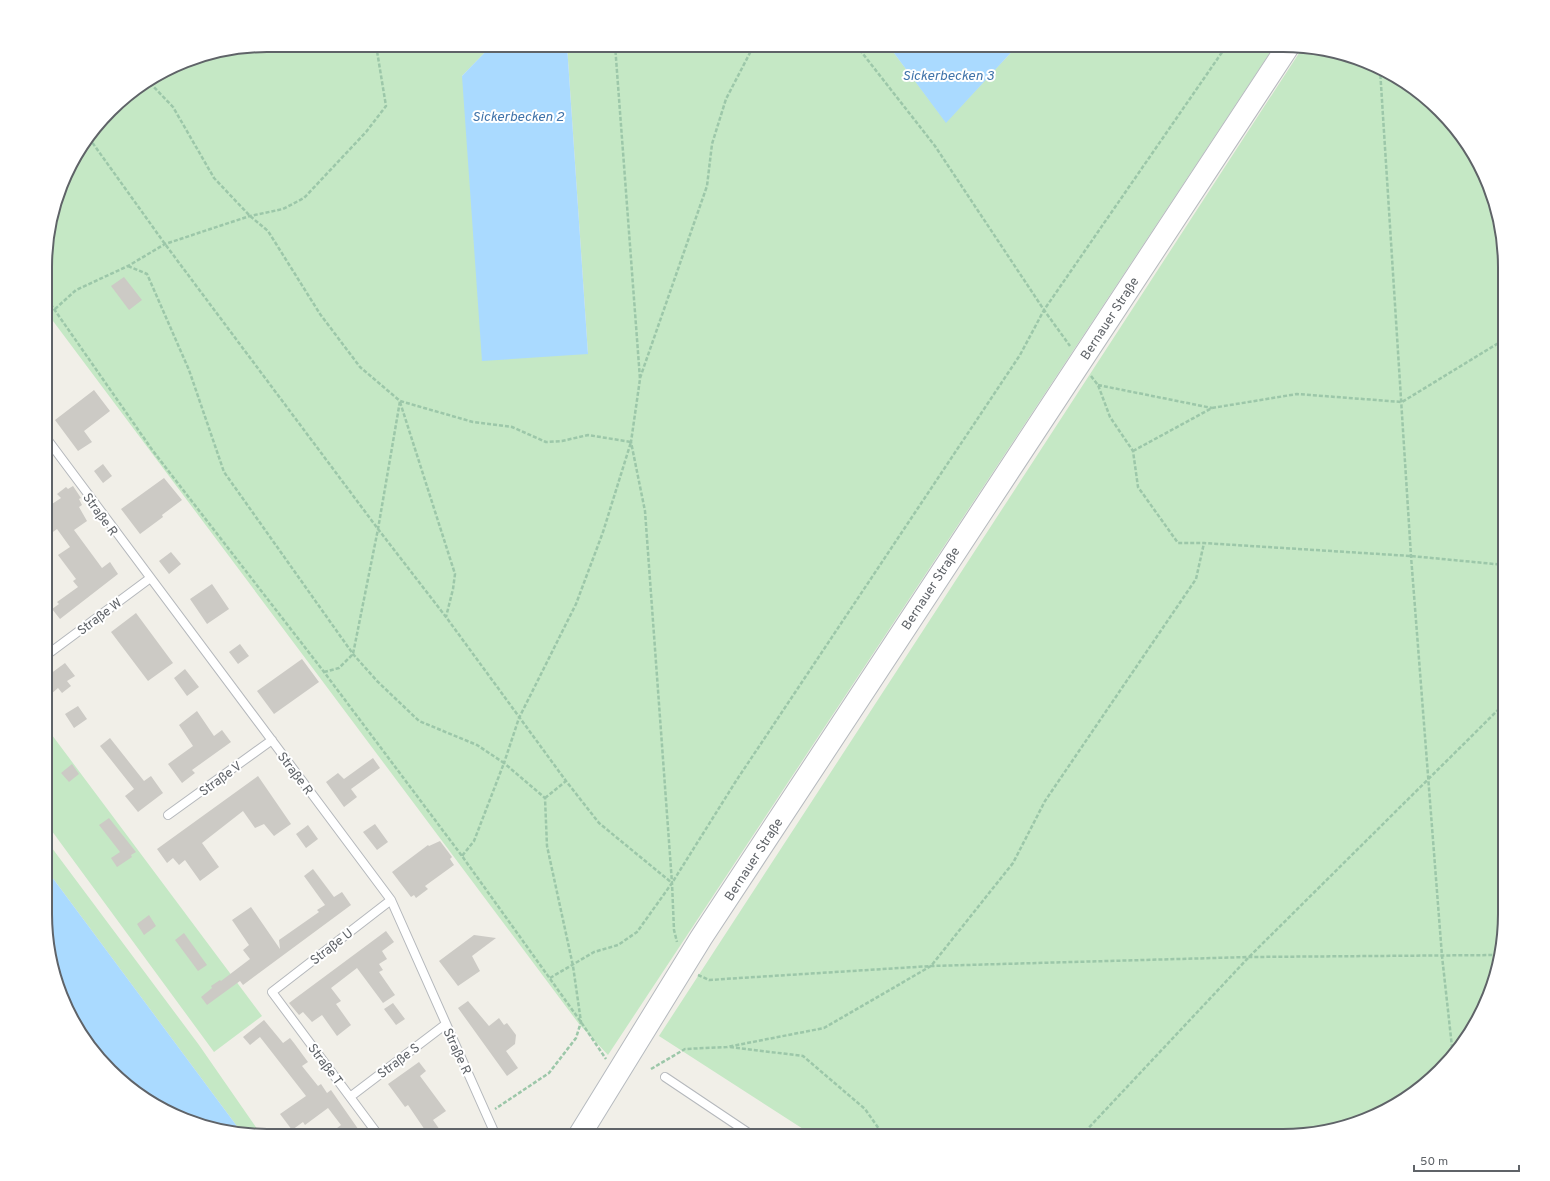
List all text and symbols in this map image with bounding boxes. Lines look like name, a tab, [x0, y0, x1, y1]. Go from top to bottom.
water label: Sickerbecken 3	[902, 68, 995, 85]
water label: Sickerbecken 2	[472, 109, 565, 126]
street label: Bernauer Straße	[1078, 275, 1143, 363]
street label: Straße R	[78, 490, 120, 540]
street label: Bernauer Straße	[899, 545, 964, 633]
street label: Straße W	[75, 596, 126, 640]
street label: Straße R	[273, 750, 316, 799]
street label: Straße V	[197, 759, 246, 800]
street label: Bernauer Straße	[722, 816, 787, 904]
street label: Straße U	[308, 926, 357, 969]
street label: Straße R	[438, 1026, 474, 1078]
street label: Straße T	[304, 1041, 345, 1089]
street label: Straße S	[375, 1041, 423, 1083]
scale bar	[1414, 1147, 1519, 1173]
text: 50 m	[1420, 1154, 1448, 1170]

